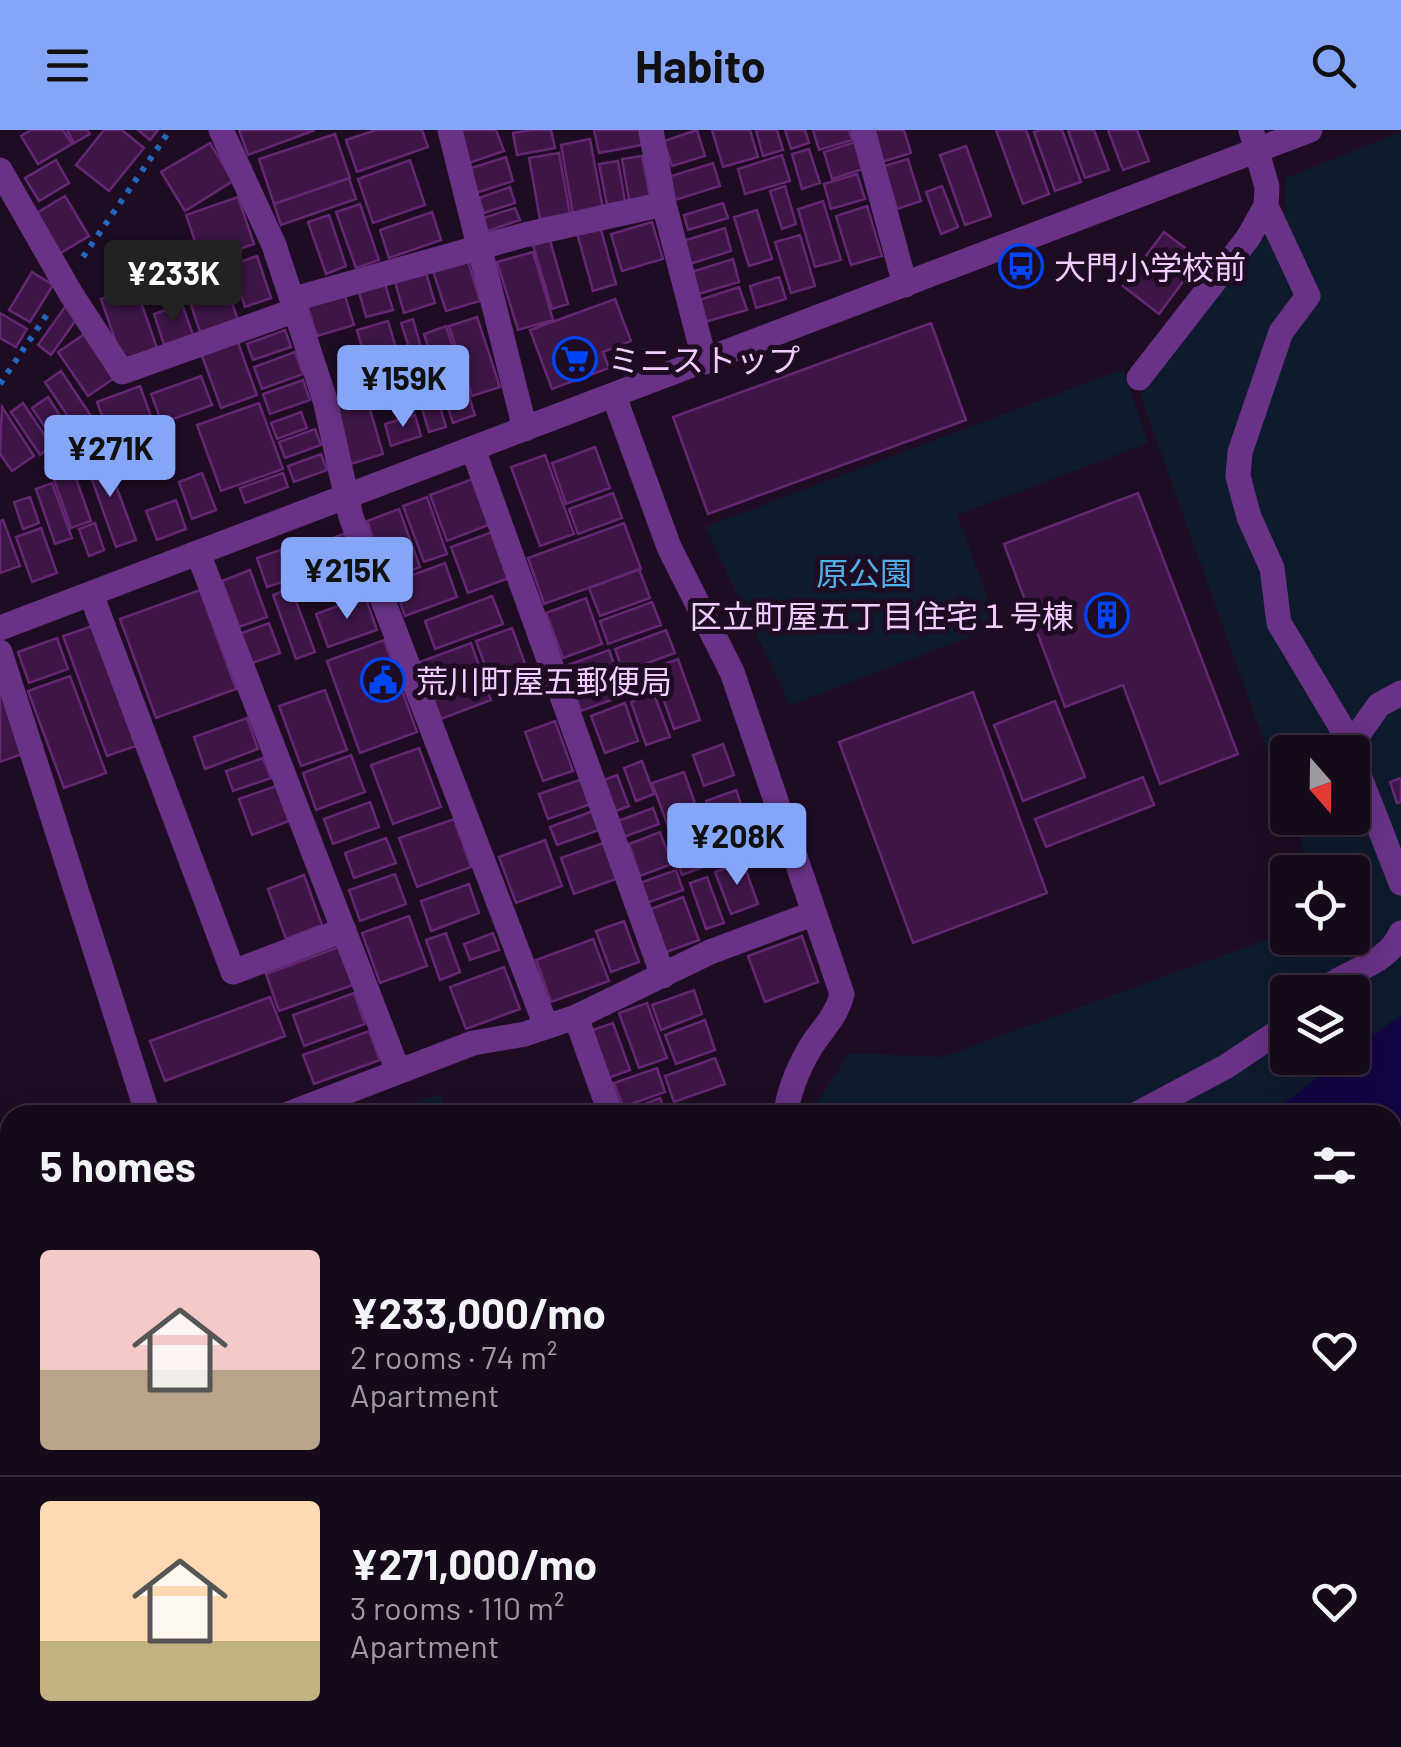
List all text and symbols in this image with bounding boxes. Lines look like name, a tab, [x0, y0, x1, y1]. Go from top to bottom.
icon: menu	[40, 38, 95, 93]
text: Habito	[635, 38, 766, 92]
icon: search	[1306, 38, 1361, 93]
pin: ¥233K	[103, 240, 243, 325]
bus stop icon: 大門小学校前	[998, 243, 1044, 289]
place label: 大門小学校前	[1054, 247, 1246, 285]
text: ¥233K	[126, 253, 220, 291]
supermarket icon: ミニストップ	[552, 336, 598, 382]
place label: ミニストップ	[608, 340, 800, 378]
pin: ¥159K	[333, 345, 473, 430]
text: ¥159K	[359, 358, 447, 396]
pin: ¥271K	[40, 415, 180, 500]
text: ¥271K	[66, 428, 154, 466]
pin: ¥215K	[277, 537, 417, 622]
text: ¥215K	[303, 550, 391, 588]
park label: 原公園	[816, 553, 912, 591]
building icon: 区立町屋五丁目住宅１号棟	[1084, 592, 1130, 638]
place label: 区立町屋五丁目住宅１号棟	[690, 596, 1074, 634]
public building icon: 荒川町屋五郵便局	[360, 657, 406, 703]
place label: 荒川町屋五郵便局	[416, 661, 672, 699]
north arrow	[1270, 735, 1370, 835]
map controls	[1270, 735, 1370, 1075]
pin: ¥208K	[667, 803, 807, 888]
text: ¥208K	[689, 816, 785, 854]
button: locate	[1270, 855, 1370, 955]
button: layers	[1270, 975, 1370, 1075]
icon: filters	[1307, 1138, 1362, 1193]
text: 5 homes	[40, 1140, 196, 1190]
text: ¥233,000/mo	[350, 1287, 606, 1337]
icon: home	[120, 1290, 240, 1410]
icon: heart	[1307, 1323, 1362, 1378]
text: 2 rooms · 74 m²	[350, 1337, 557, 1375]
text: Apartment	[350, 1375, 499, 1413]
text: ¥271,000/mo	[350, 1538, 597, 1588]
icon: home	[120, 1541, 240, 1661]
icon: heart	[1307, 1574, 1362, 1629]
text: 3 rooms · 110 m²	[350, 1588, 565, 1626]
text: Apartment	[350, 1626, 499, 1664]

